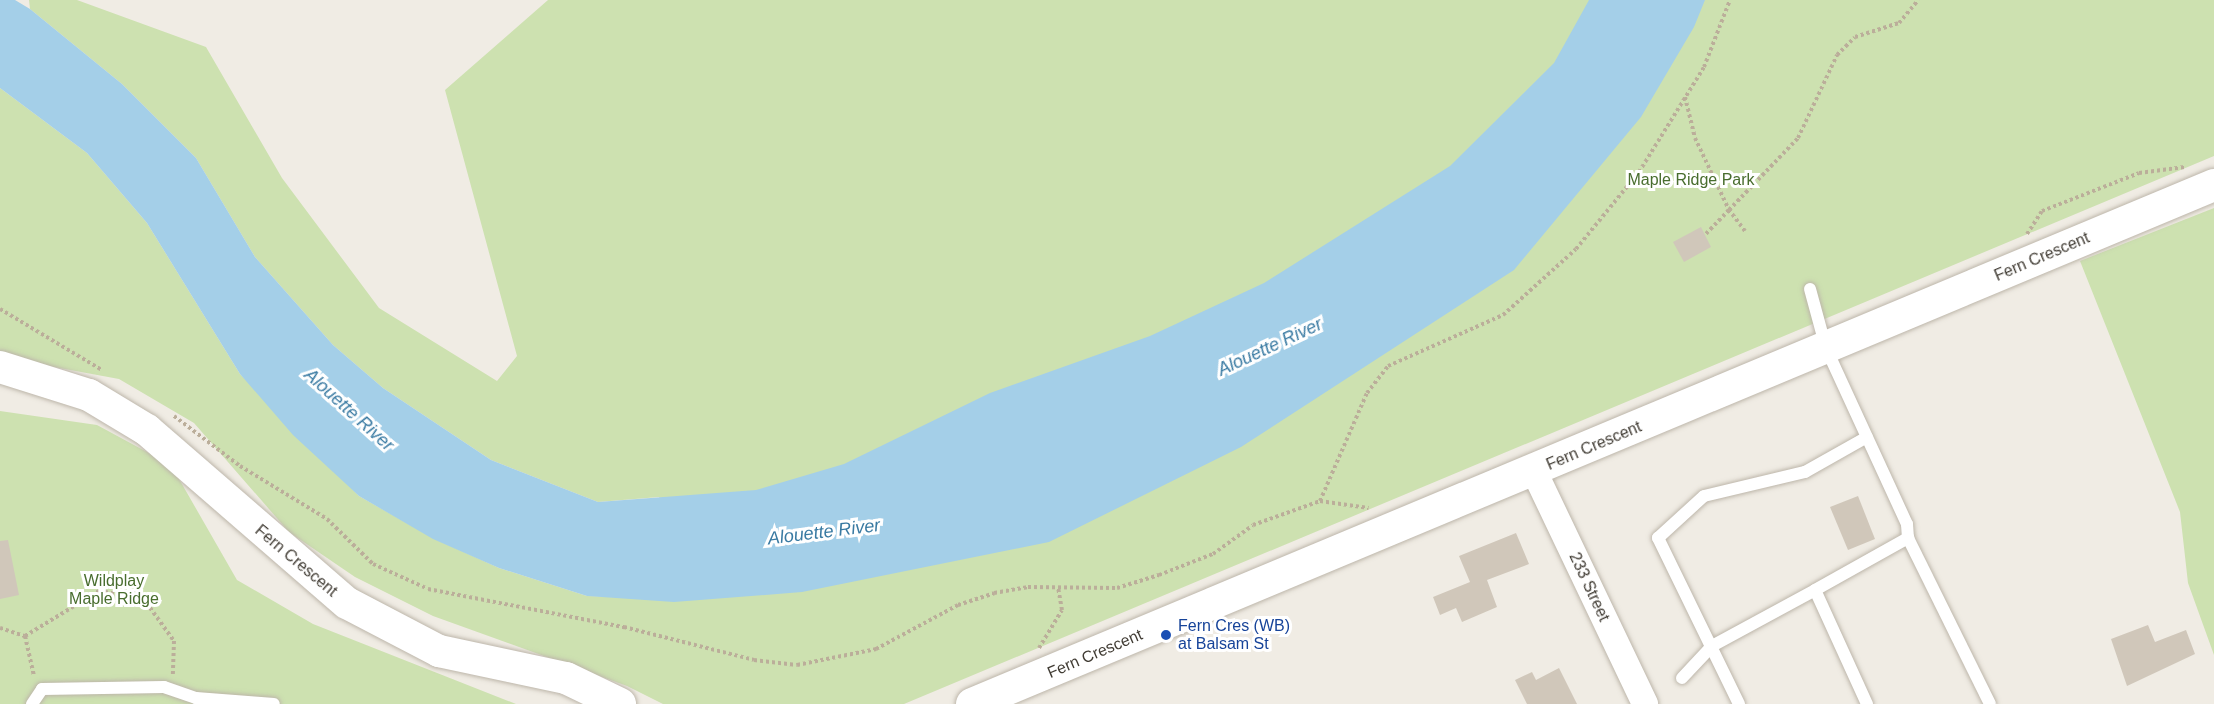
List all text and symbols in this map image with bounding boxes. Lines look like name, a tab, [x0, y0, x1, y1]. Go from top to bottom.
park label: Maple Ridge Park	[1627, 170, 1755, 190]
street label: Fern Crescent	[1992, 228, 2092, 286]
water label: Alouette River	[1214, 313, 1326, 381]
water label: Alouette River	[300, 364, 398, 456]
street label: Fern Crescent	[1544, 417, 1644, 475]
water label: Alouette River	[767, 514, 881, 550]
street label: Fern Crescent	[251, 521, 341, 601]
street label: 233 Street	[1565, 549, 1613, 625]
park label: Wildplay Maple Ridge	[69, 571, 159, 609]
place label: Fern Cres (WB) at Balsam St	[1178, 616, 1290, 654]
street label: Fern Crescent	[1045, 625, 1145, 683]
marker: Fern Cres (WB) at Balsam St	[1159, 628, 1173, 642]

